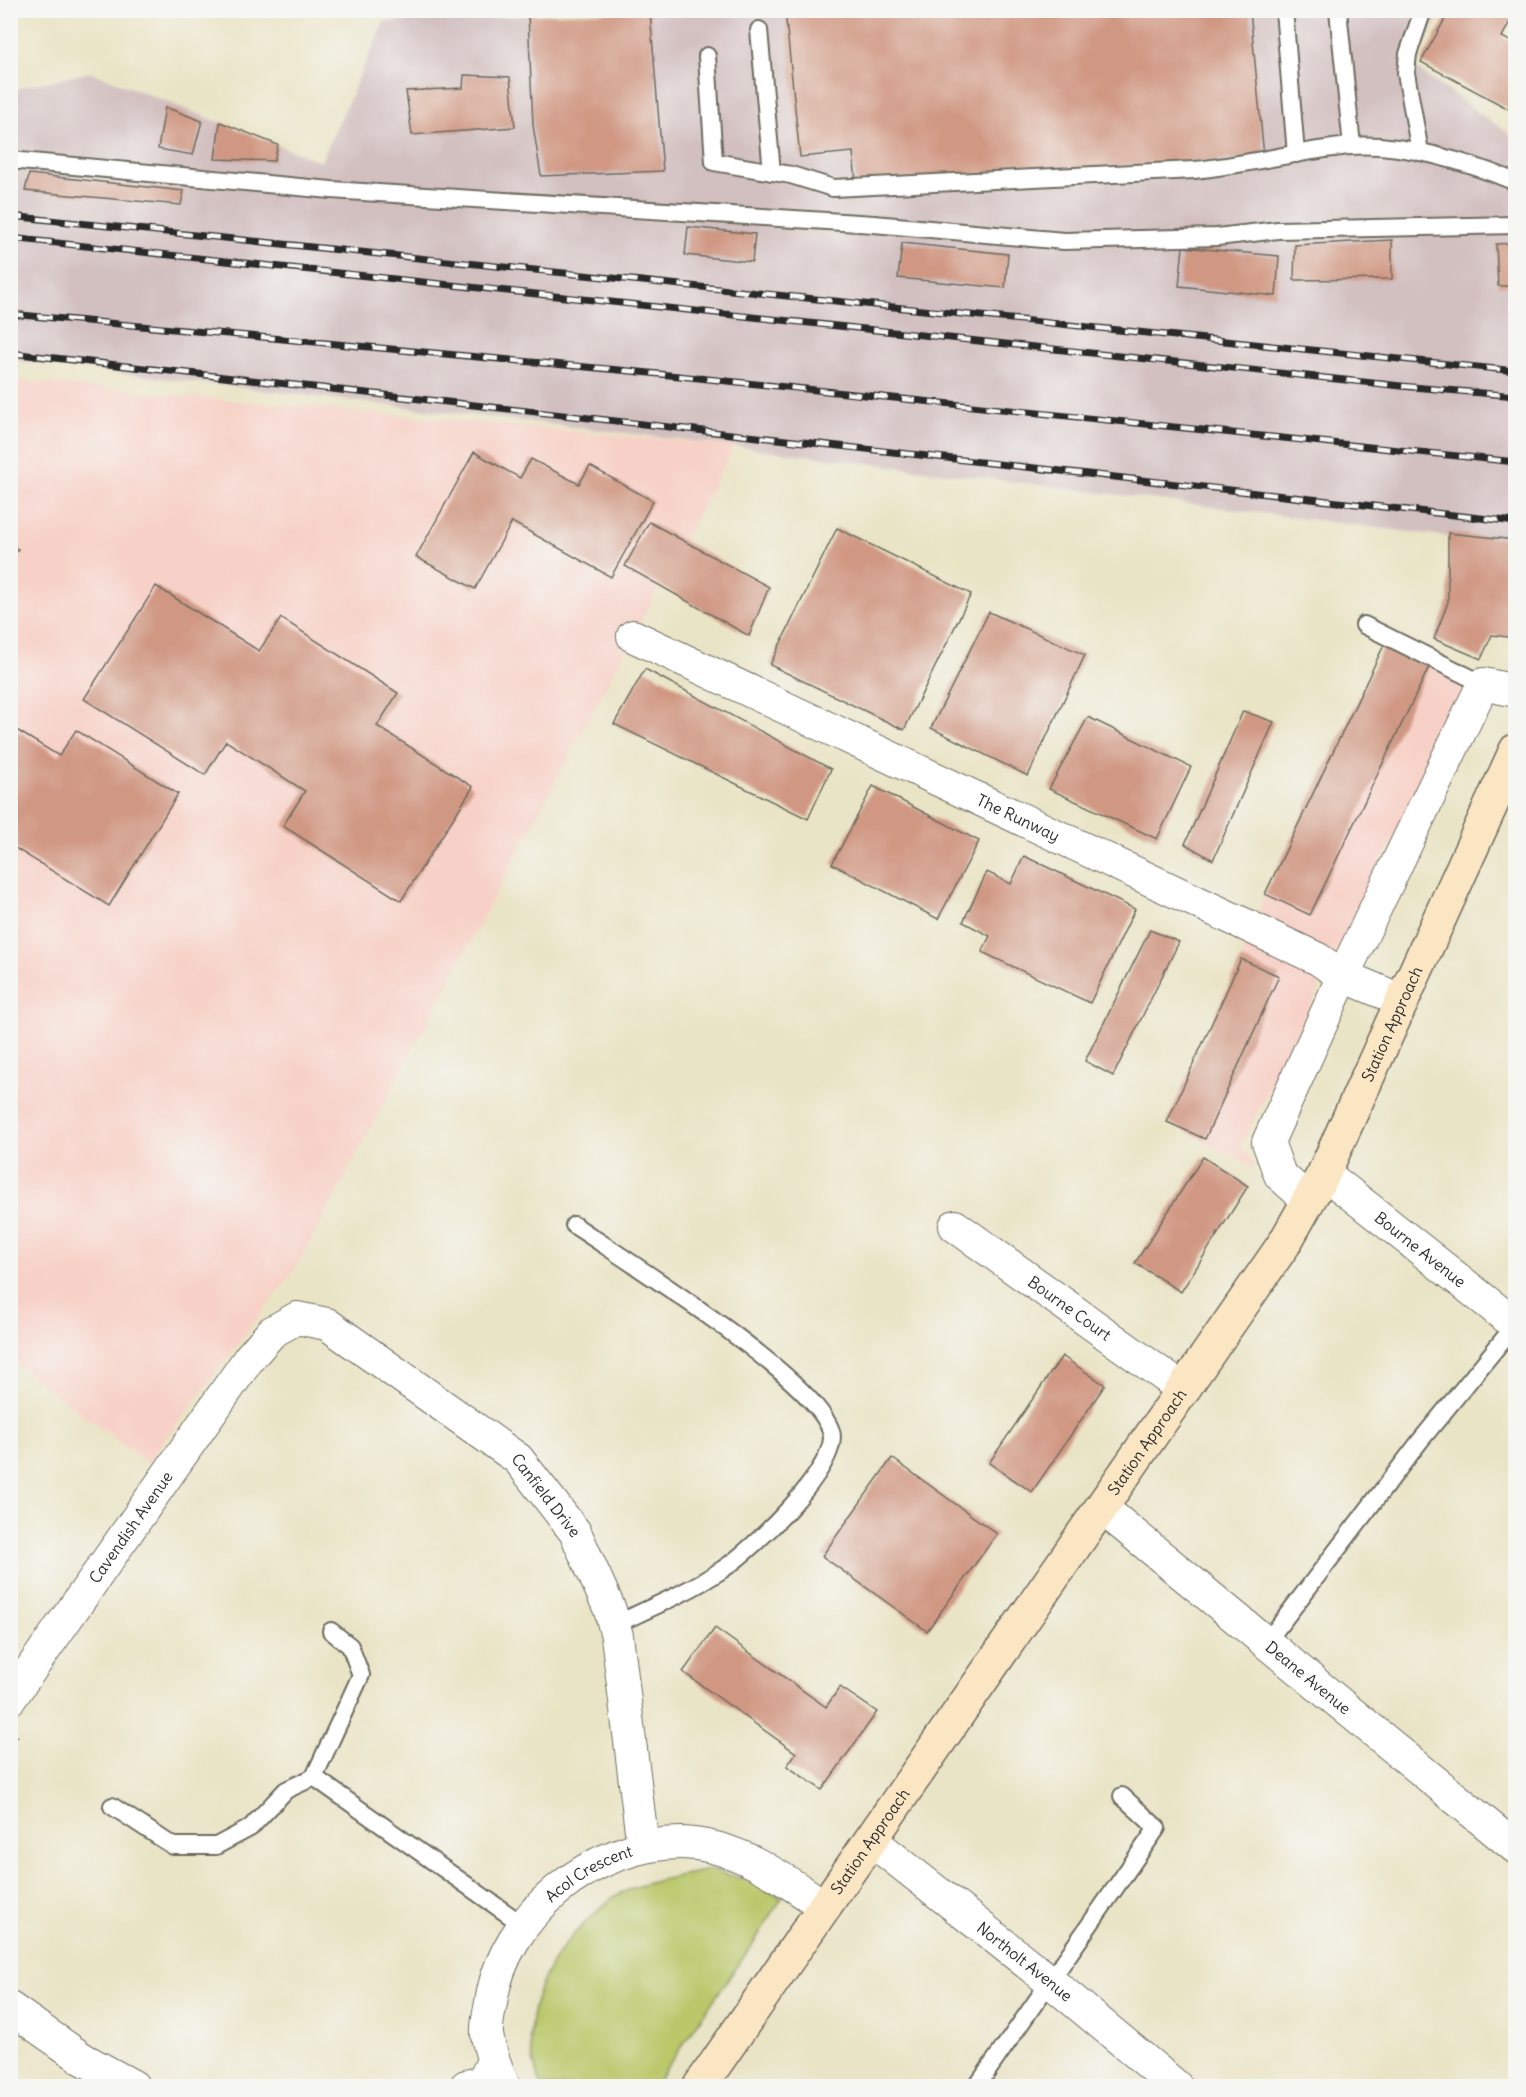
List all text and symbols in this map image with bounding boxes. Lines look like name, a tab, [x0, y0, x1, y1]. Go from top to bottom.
street label: The Runway	[974, 790, 1063, 846]
street label: Station Approach	[1357, 963, 1427, 1085]
street label: Bourne Avenue	[1371, 1207, 1470, 1292]
street label: Bourne Court	[1024, 1272, 1116, 1345]
street label: Station Approach	[1103, 1385, 1191, 1499]
street label: Canfield Drive	[507, 1449, 585, 1541]
street label: Cavendish Avenue	[84, 1467, 177, 1587]
street label: Deane Avenue	[1262, 1637, 1355, 1718]
street label: Station Approach	[826, 1784, 914, 1898]
street label: Acol Crescent	[541, 1841, 635, 1906]
street label: Northolt Avenue	[973, 1917, 1077, 2006]

